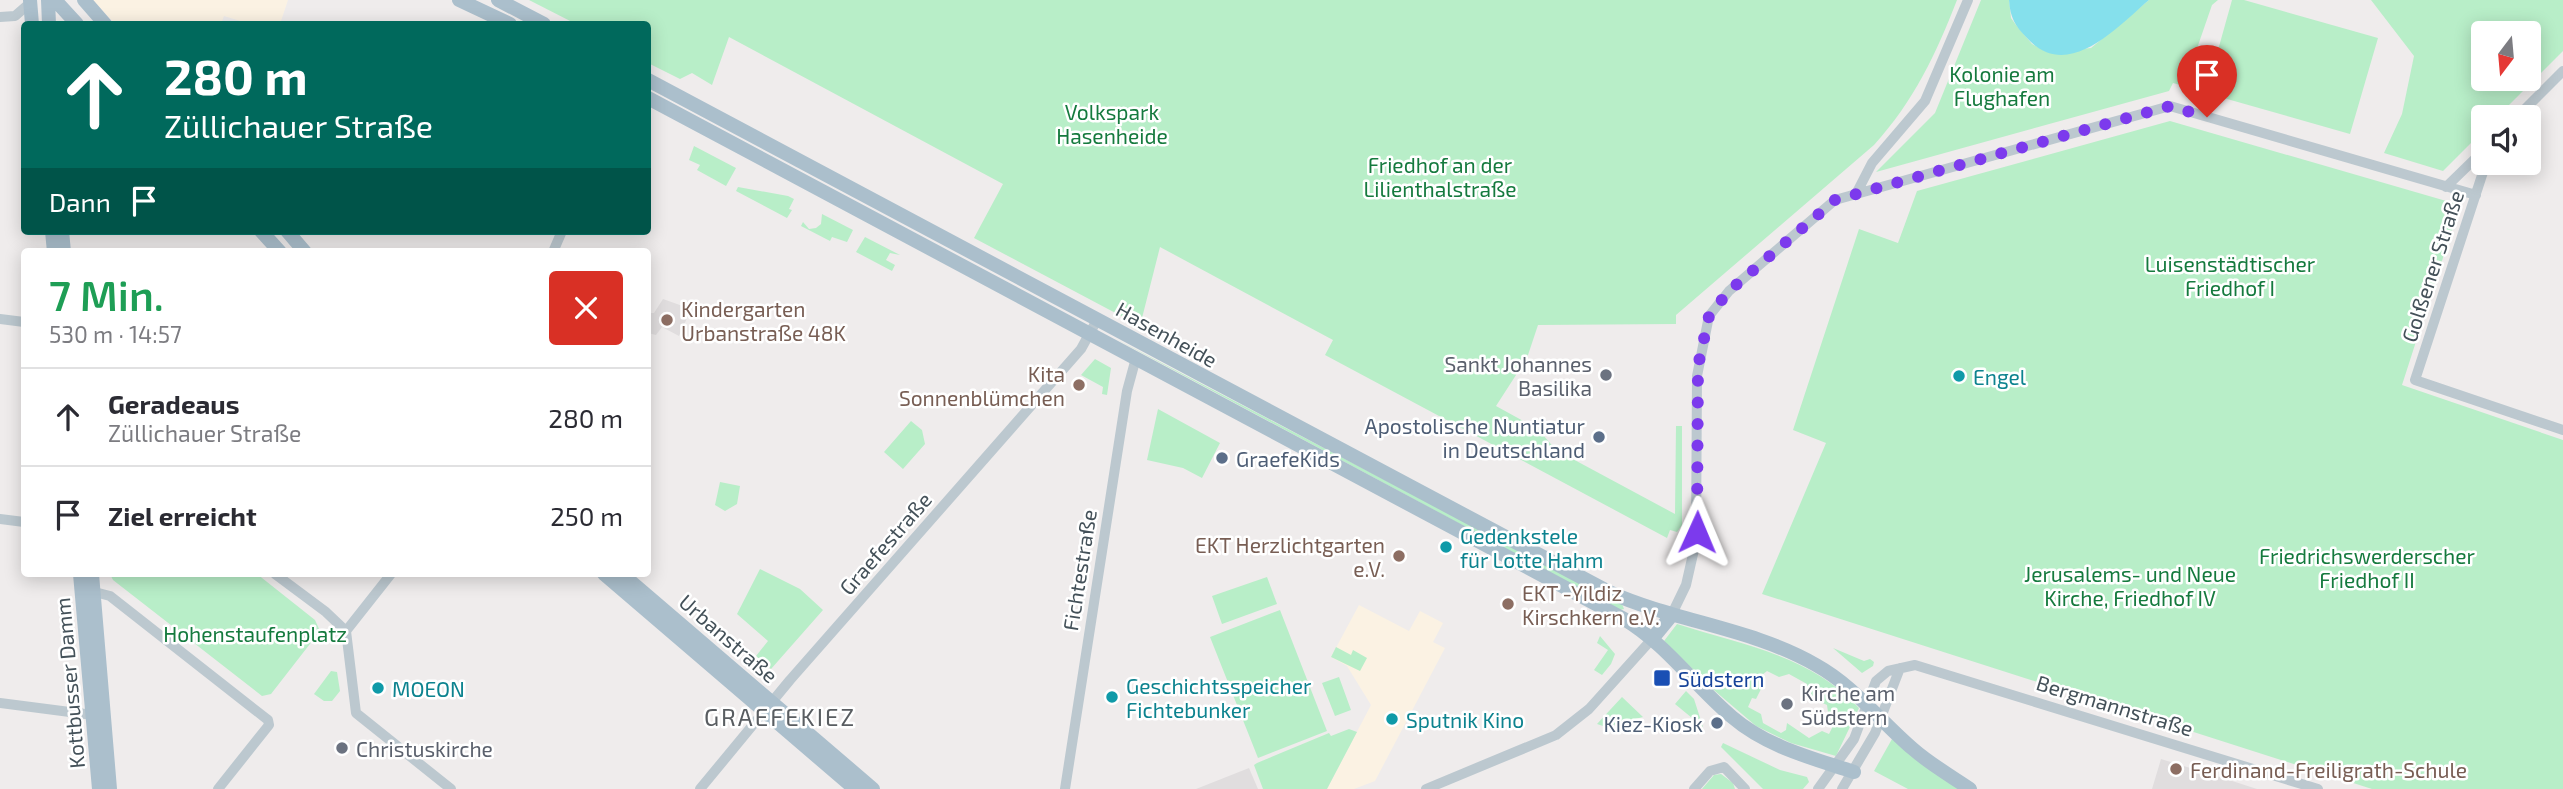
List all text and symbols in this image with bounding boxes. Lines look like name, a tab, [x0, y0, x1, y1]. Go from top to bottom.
north arrow	[2471, 21, 2541, 91]
map controls	[2471, 21, 2541, 175]
pin	[2177, 45, 2237, 117]
text: 280 m	[164, 46, 308, 105]
icon: ahead	[49, 49, 140, 140]
icon: arrive	[2188, 56, 2226, 94]
park label: Kolonie am Flughafen	[1949, 61, 2055, 110]
park label: Volkspark Hasenheide	[1056, 99, 1168, 148]
button: sound	[2471, 105, 2541, 175]
text: Züllichauer Straße	[164, 106, 433, 144]
park label: Friedhof an der Lilienthalstraße	[1364, 152, 1516, 201]
icon: arrive	[125, 182, 163, 220]
text: Dann	[49, 186, 111, 217]
street label: Golßener Straße	[2396, 187, 2468, 345]
park label: Luisenstädtischer Friedhof I	[2145, 251, 2316, 300]
text: 7 Min.	[49, 269, 164, 319]
button: close	[549, 271, 623, 345]
place label: Kindergarten Urbanstraße 48K	[681, 296, 847, 345]
street label: Hasenheide	[1112, 296, 1222, 372]
marker: Kindergarten Urbanstraße 48K	[659, 312, 675, 328]
text: 530 m · 14:57	[49, 320, 182, 348]
place label: Sankt Johannes Basilika	[1444, 351, 1592, 400]
place label: Kita Sonnenblümchen	[899, 361, 1065, 410]
place label: Engel	[1973, 364, 2027, 389]
marker: Sankt Johannes Basilika	[1598, 367, 1614, 383]
marker: Engel	[1951, 368, 1967, 384]
marker: Kita Sonnenblümchen	[1071, 377, 1087, 393]
text: Geradeaus	[108, 388, 240, 419]
icon: ahead	[49, 398, 87, 436]
text: 280 m	[548, 402, 623, 433]
place label: Apostolische Nuntiatur in Deutschland	[1365, 413, 1586, 462]
text: Züllichauer Straße	[108, 419, 301, 447]
marker: Apostolische Nuntiatur in Deutschland	[1591, 429, 1607, 445]
place label: GraefeKids	[1236, 446, 1340, 471]
marker: GraefeKids	[1214, 450, 1230, 466]
street label: Graefestraße	[834, 487, 936, 599]
position arrow	[1660, 495, 1734, 569]
icon: arrive	[49, 496, 87, 534]
text: Ziel erreicht	[108, 500, 257, 531]
text: 250 m	[550, 500, 623, 531]
street label: Fichtestraße	[1057, 508, 1101, 632]
place label: Gedenkstele für Lotte Hahm	[1460, 523, 1603, 572]
place label: EKT Herzlichtgarten e.V.	[1195, 532, 1385, 581]
marker: Gedenkstele für Lotte Hahm	[1438, 539, 1454, 555]
park label: Friedrichswerderscher Friedhof II	[2259, 543, 2476, 592]
marker: EKT Herzlichtgarten e.V.	[1391, 548, 1407, 564]
park label: Jerusalems- und Neue Kirche, Friedhof IV	[2024, 561, 2236, 610]
place label: EKT -Yildiz Kirschkern e.V.	[1522, 580, 1660, 629]
street label: Urbanstraße	[675, 588, 783, 688]
street label: Kottbusser Damm	[49, 596, 89, 770]
marker: EKT -Yildiz Kirschkern e.V.	[1500, 596, 1516, 612]
park label: Hohenstaufenplatz	[163, 621, 347, 646]
place label: Südstern	[1678, 666, 1764, 691]
marker: Südstern	[1652, 668, 1672, 688]
street label: Bergmannstraße	[2034, 669, 2196, 741]
place label: Geschichtsspeicher Fichtebunker	[1126, 673, 1312, 722]
place label: MOEON	[392, 676, 465, 701]
marker: MOEON	[370, 680, 386, 696]
place label: Kirche am Südstern	[1801, 680, 1895, 729]
marker: Geschichtsspeicher Fichtebunker	[1104, 689, 1120, 705]
marker: Kirche am Südstern	[1779, 696, 1795, 712]
district label: GRAEFEKIEZ	[704, 702, 856, 731]
place label: Sputnik Kino	[1406, 707, 1524, 732]
marker: Sputnik Kino	[1384, 711, 1400, 727]
place label: Kiez-Kiosk	[1603, 711, 1703, 736]
marker: Kiez-Kiosk	[1709, 715, 1725, 731]
place label: Christuskirche	[356, 736, 493, 761]
marker: Christuskirche	[334, 740, 350, 756]
place label: Ferdinand-Freiligrath-Schule	[2190, 757, 2467, 782]
marker: Ferdinand-Freiligrath-Schule	[2168, 761, 2184, 777]

